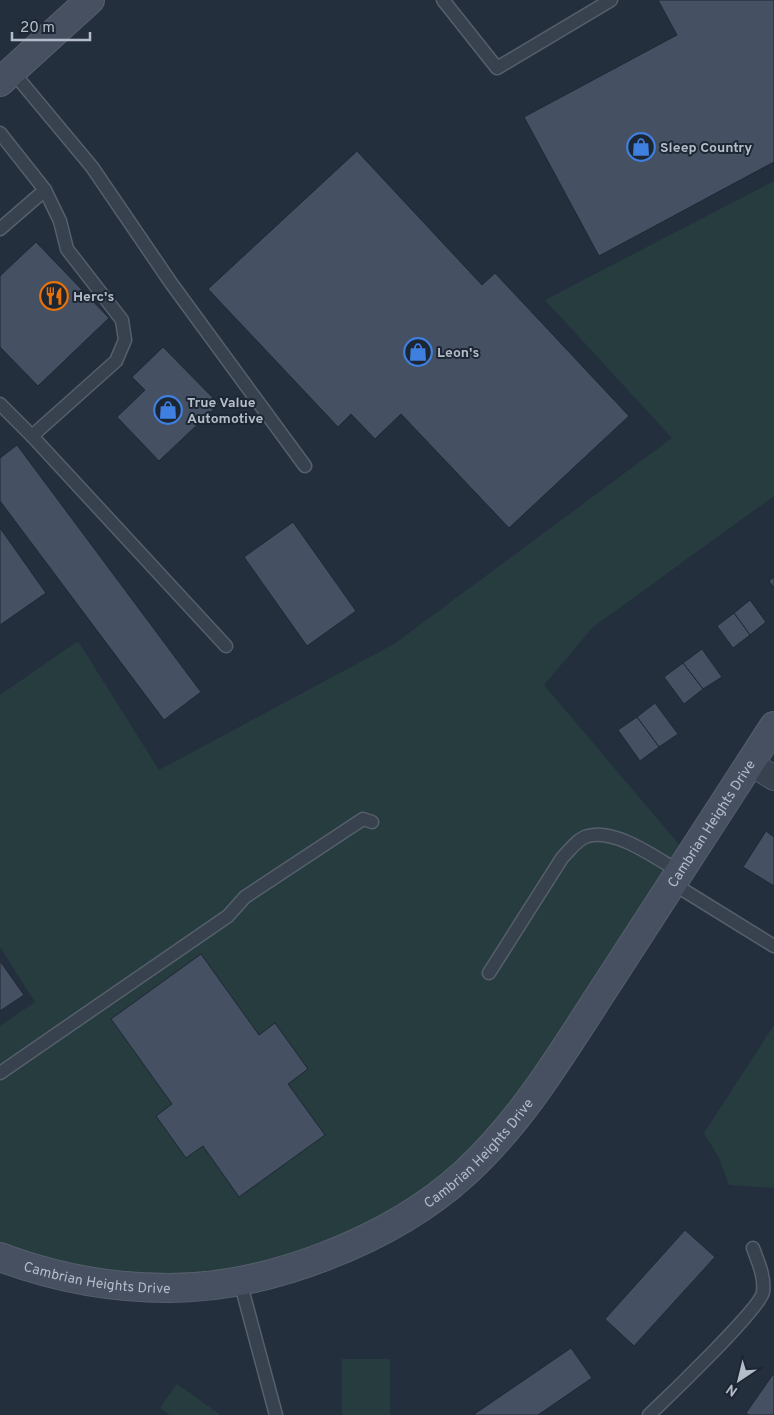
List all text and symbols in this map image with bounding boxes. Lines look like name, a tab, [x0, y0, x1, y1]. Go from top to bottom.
scale bar	[12, 10, 90, 42]
text: 20 m	[20, 19, 55, 38]
shop icon: Sleep Country	[626, 132, 656, 162]
place label: Sleep Country	[660, 140, 752, 157]
restaurant icon: Herc's	[39, 281, 69, 311]
place label: Herc's	[73, 289, 114, 306]
shop icon: Leon's	[403, 337, 433, 367]
place label: Leon's	[437, 345, 479, 362]
shop icon: True Value Automotive	[153, 395, 183, 425]
place label: True Value Automotive	[187, 395, 264, 428]
street label: Cambrian Heights Drive	[665, 757, 760, 891]
street label: Cambrian Heights Drive	[421, 1096, 538, 1213]
street label: Cambrian Heights Drive	[21, 1259, 171, 1298]
north arrow	[714, 1355, 764, 1405]
text: N	[723, 1380, 741, 1399]

